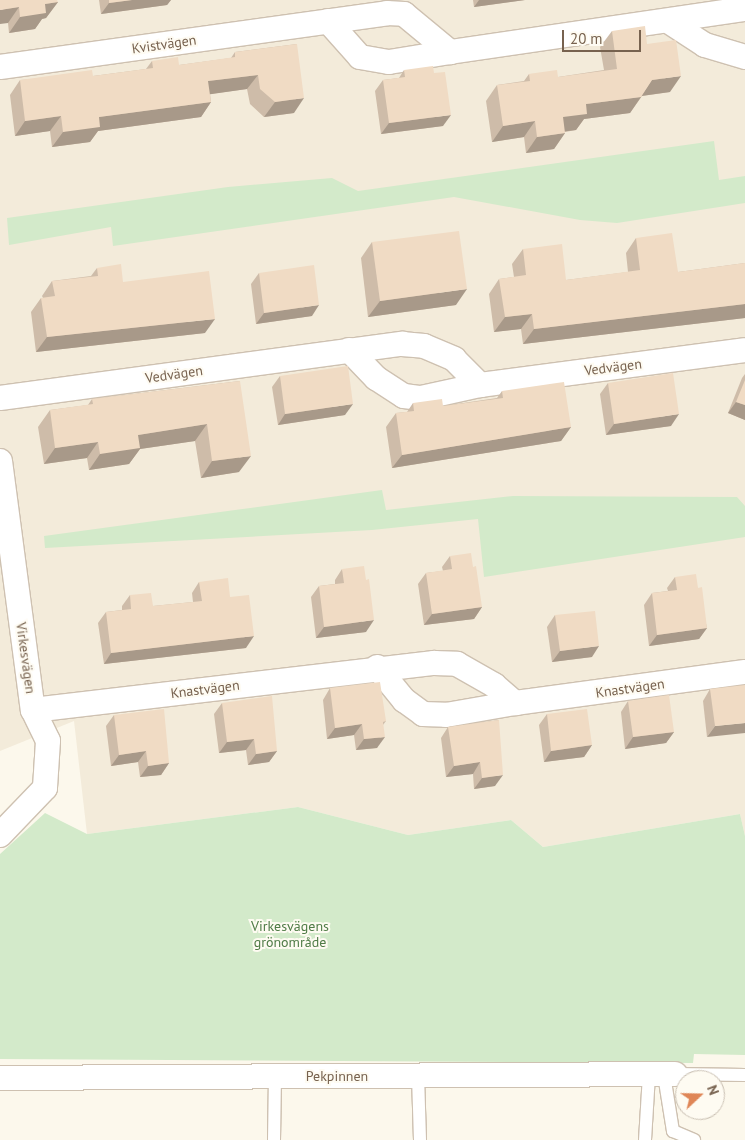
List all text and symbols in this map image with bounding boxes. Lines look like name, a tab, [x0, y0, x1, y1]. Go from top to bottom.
scale bar	[565, 20, 644, 52]
text: 20 m	[570, 29, 603, 48]
street label: Kvistvägen	[131, 31, 197, 57]
street label: Vedvägen	[583, 355, 643, 379]
street label: Vedvägen	[144, 362, 204, 386]
street label: Virkesvägen	[13, 621, 39, 695]
street label: Knastvägen	[594, 675, 666, 701]
street label: Knastvägen	[170, 676, 240, 702]
park label: Virkesvägens grönområde	[251, 918, 329, 950]
street label: Pekpinnen	[306, 1068, 368, 1084]
north arrow	[675, 1070, 725, 1120]
text: N	[703, 1082, 723, 1097]

